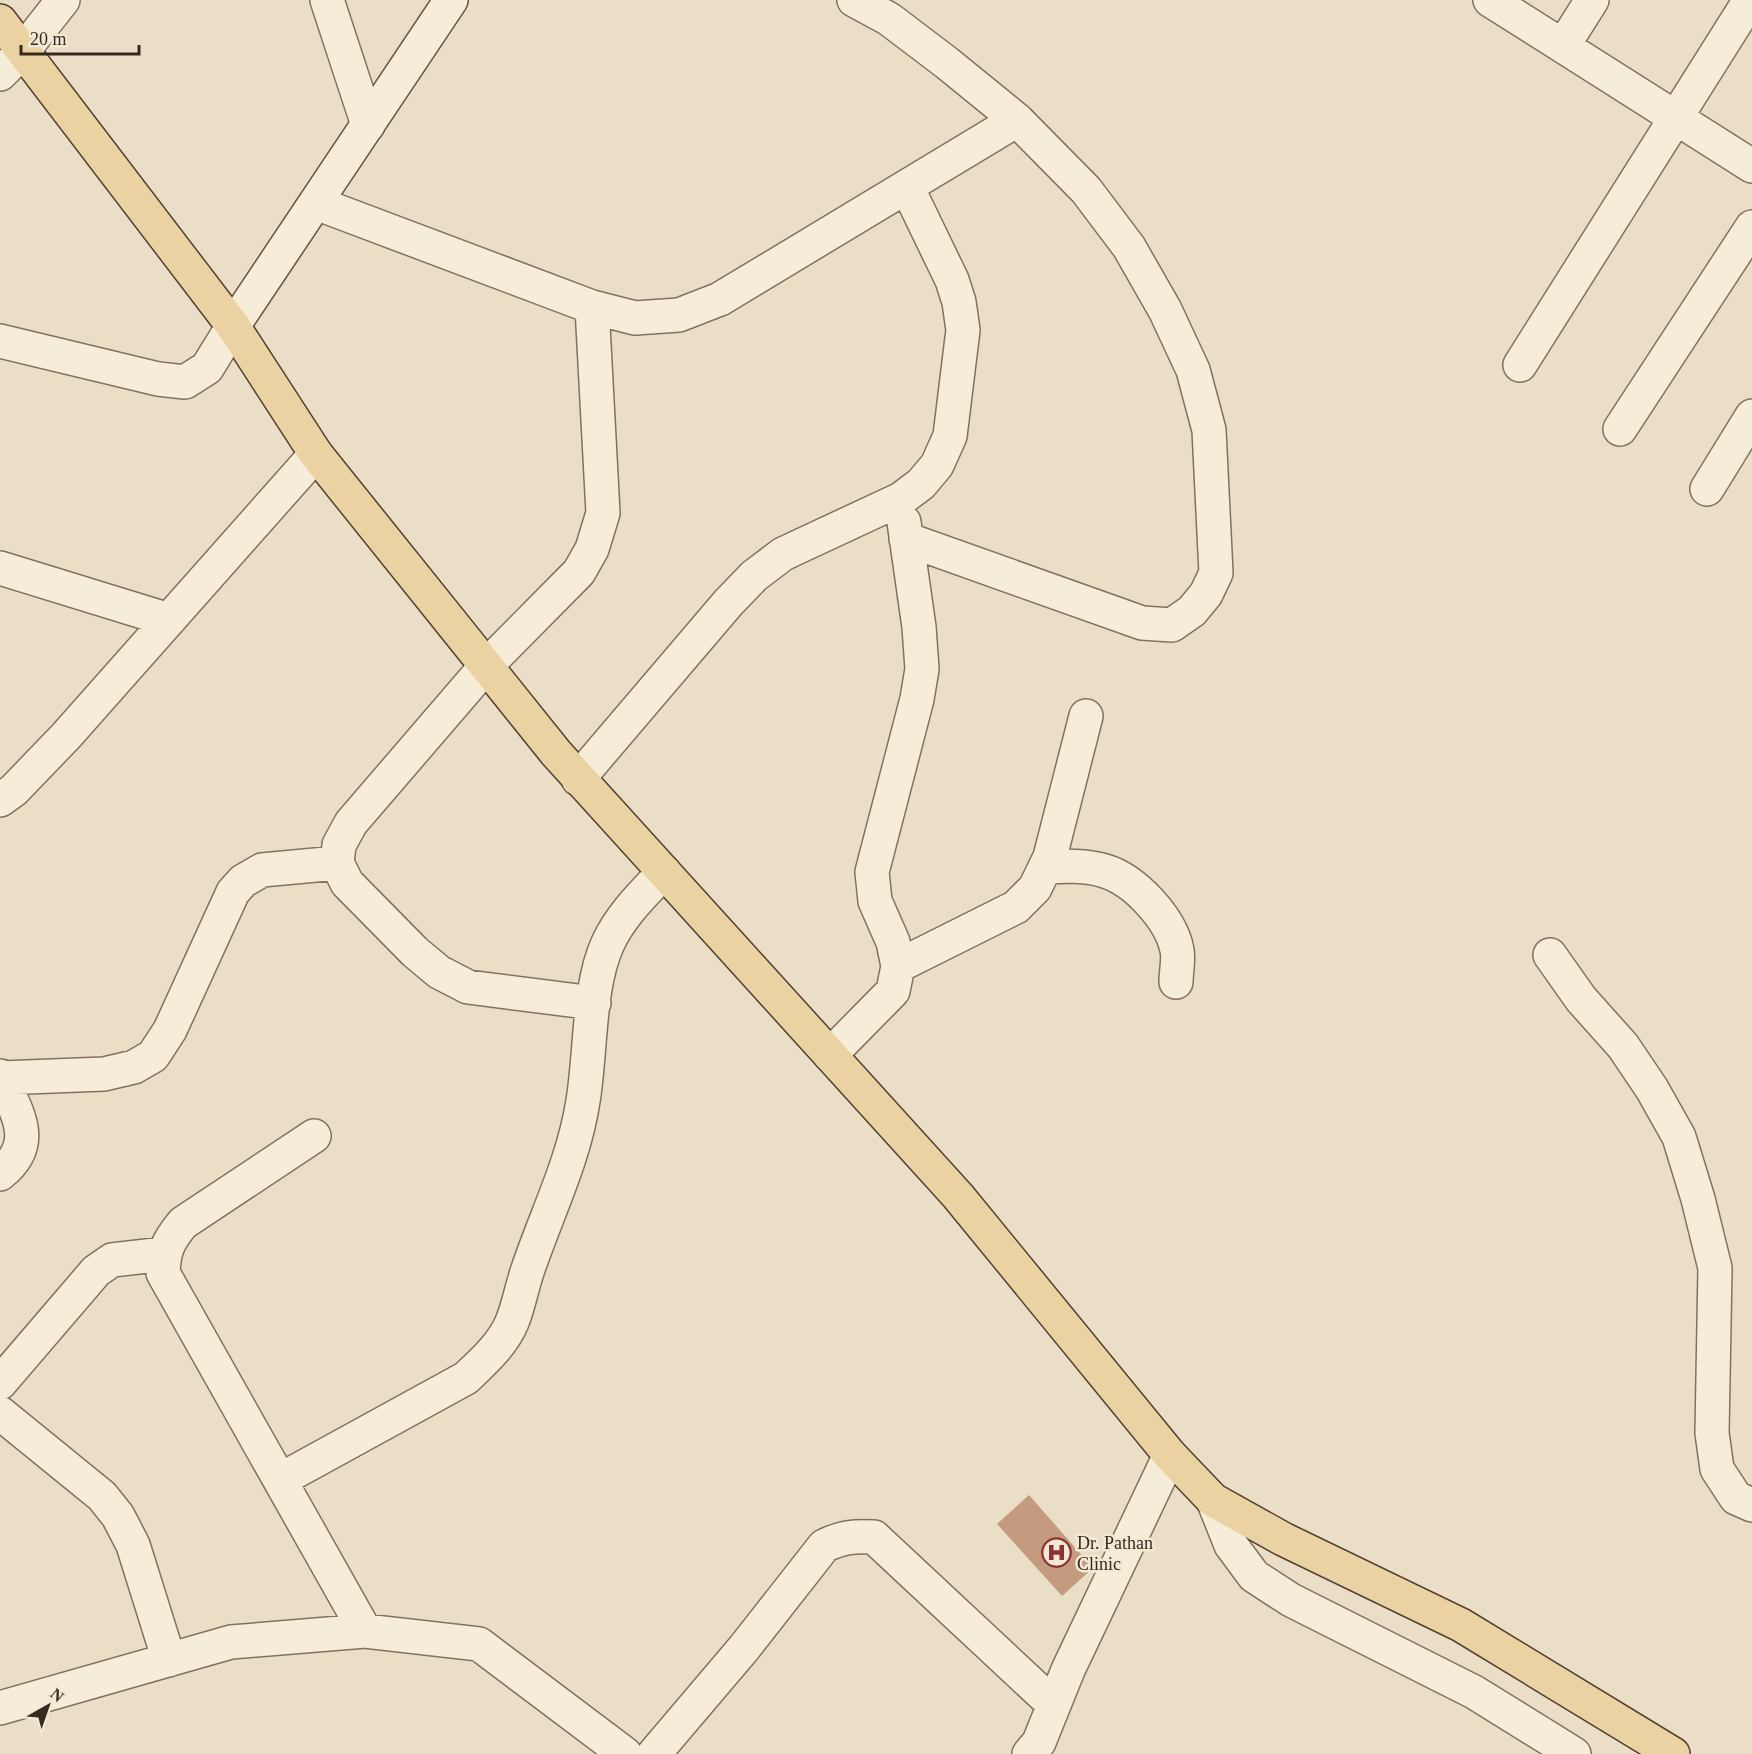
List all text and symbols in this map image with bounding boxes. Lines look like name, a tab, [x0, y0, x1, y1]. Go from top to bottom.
scale bar	[21, 18, 140, 56]
text: 20 m	[30, 29, 67, 49]
place label: Dr. Pathan Clinic	[1077, 1533, 1153, 1574]
hospital icon: Dr. Pathan Clinic	[1040, 1537, 1072, 1569]
north arrow	[18, 1676, 78, 1736]
text: N	[47, 1685, 68, 1705]

